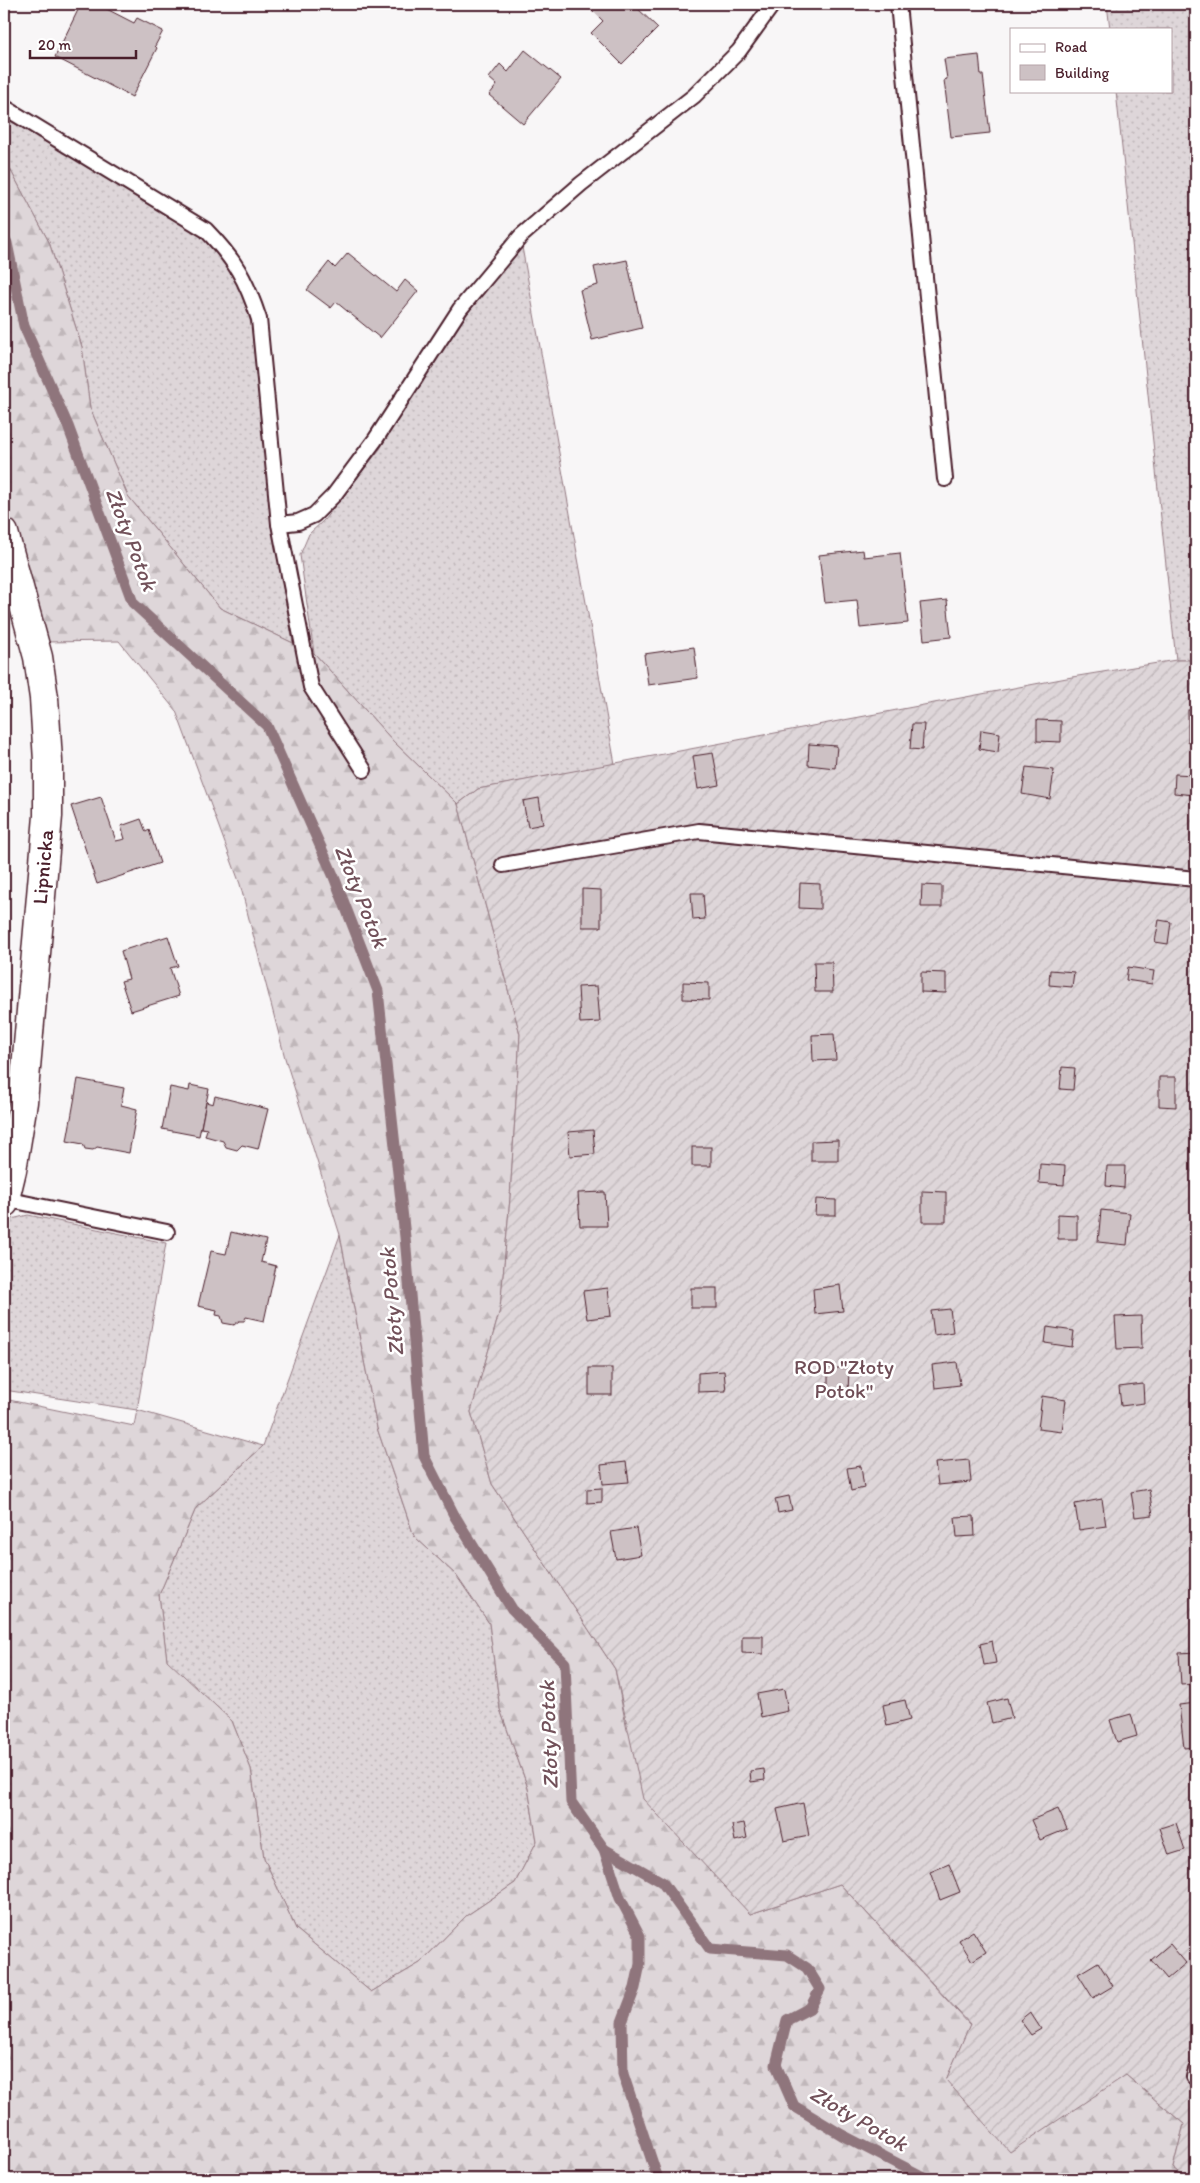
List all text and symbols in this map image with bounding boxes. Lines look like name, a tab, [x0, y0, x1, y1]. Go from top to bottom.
scale bar	[30, 28, 136, 60]
legend	[1010, 28, 1172, 92]
text: 20 m	[38, 36, 72, 54]
text: Road	[1055, 38, 1088, 56]
text: Building	[1055, 64, 1109, 82]
water label: Złoty Potok	[100, 484, 164, 596]
street label: Lipnicka	[27, 828, 58, 906]
water label: Złoty Potok	[329, 841, 395, 953]
water label: Złoty Potok	[373, 1245, 410, 1357]
park label: ROD "Złoty Potok"	[794, 1354, 894, 1403]
water label: Złoty Potok	[533, 1679, 564, 1789]
water label: Złoty Potok	[805, 2080, 914, 2158]

